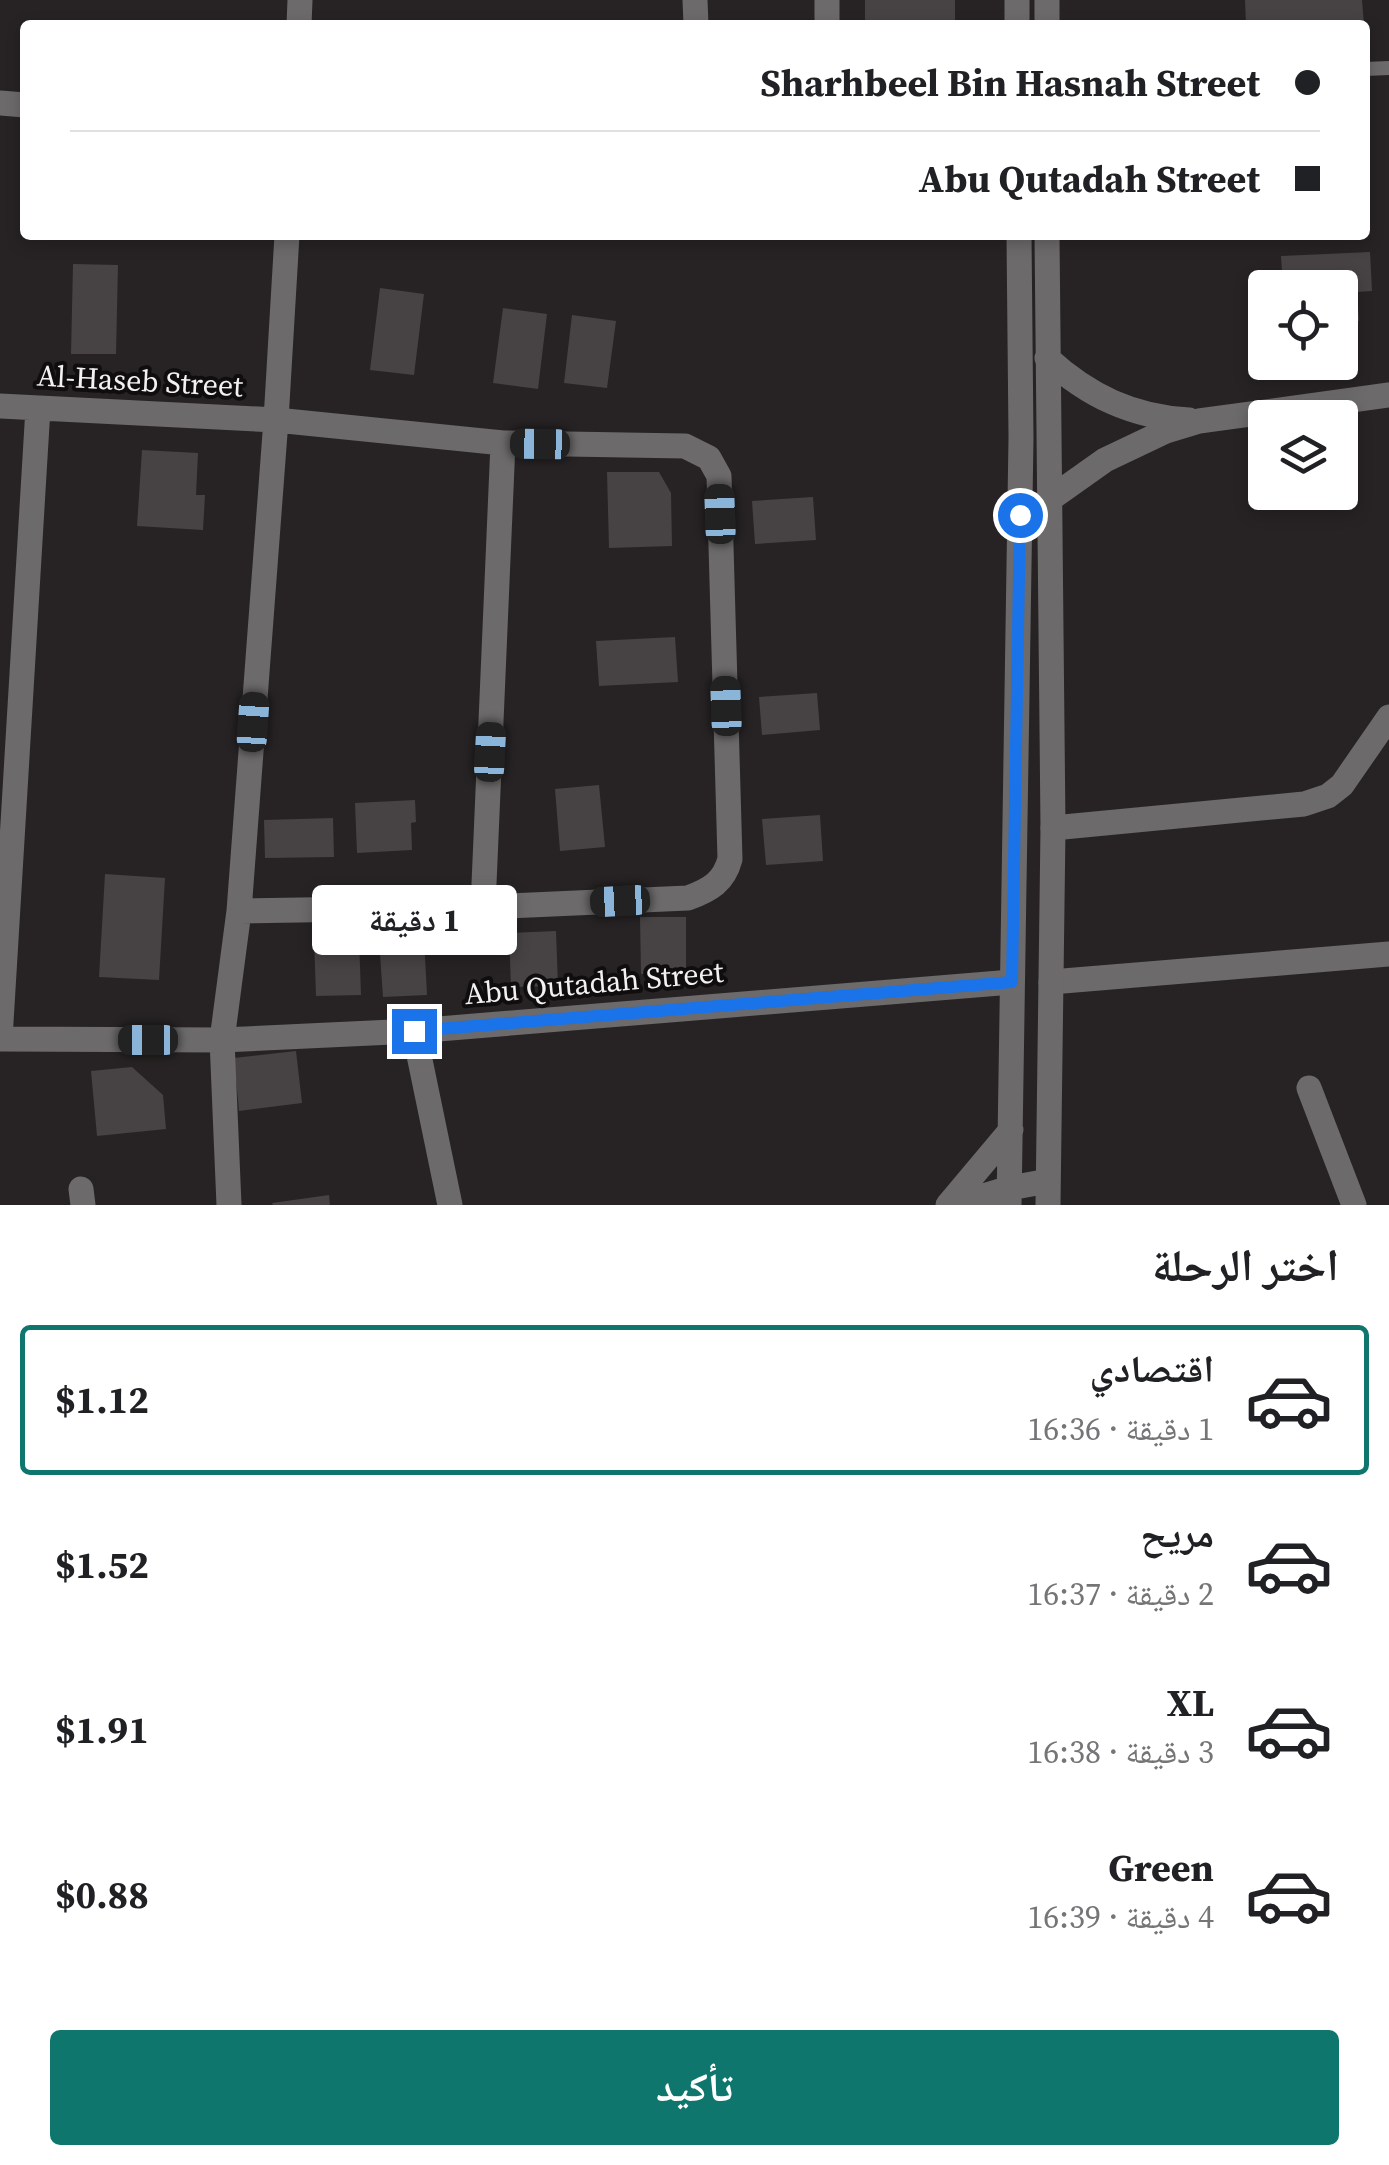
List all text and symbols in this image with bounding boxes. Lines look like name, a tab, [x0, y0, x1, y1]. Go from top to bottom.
text: Sharhbeel Bin Hasnah Street	[760, 57, 1260, 109]
text: Abu Qutadah Street	[919, 153, 1260, 205]
map controls	[1248, 270, 1358, 510]
button: locate	[1248, 270, 1358, 380]
street label: Al-Haseb Street	[36, 355, 244, 406]
button: layers	[1248, 400, 1358, 510]
car	[510, 428, 570, 460]
car	[704, 483, 736, 545]
route start	[998, 493, 1043, 538]
car	[710, 675, 742, 737]
car	[236, 691, 270, 753]
car	[473, 721, 507, 783]
car	[589, 884, 651, 918]
callout: 1 دقيقة	[312, 886, 516, 956]
text: 1 دقيقة	[369, 898, 460, 942]
street label: Abu Qutadah Street	[463, 951, 725, 1014]
route end	[392, 1009, 437, 1054]
car	[118, 1025, 178, 1055]
text: اختر الرحلة	[1152, 1234, 1339, 1296]
text: اقتصادي	[1090, 1343, 1214, 1395]
icon: car	[1244, 1355, 1334, 1445]
text: $1.12	[55, 1374, 149, 1426]
text: 1 دقيقة · 16:36	[1027, 1407, 1214, 1451]
text: مريح	[1140, 1508, 1214, 1560]
icon: car	[1244, 1520, 1334, 1610]
text: $1.52	[55, 1539, 149, 1591]
text: 2 دقيقة · 16:37	[1027, 1572, 1214, 1616]
text: XL	[1167, 1677, 1214, 1729]
icon: car	[1244, 1685, 1334, 1775]
text: $1.91	[55, 1704, 149, 1756]
text: 3 دقيقة · 16:38	[1027, 1730, 1214, 1774]
text: Green	[1108, 1842, 1214, 1894]
icon: car	[1244, 1850, 1334, 1940]
text: $0.88	[55, 1869, 149, 1921]
text: 4 دقيقة · 16:39	[1027, 1895, 1214, 1939]
button: تأكيد	[50, 2030, 1339, 2145]

